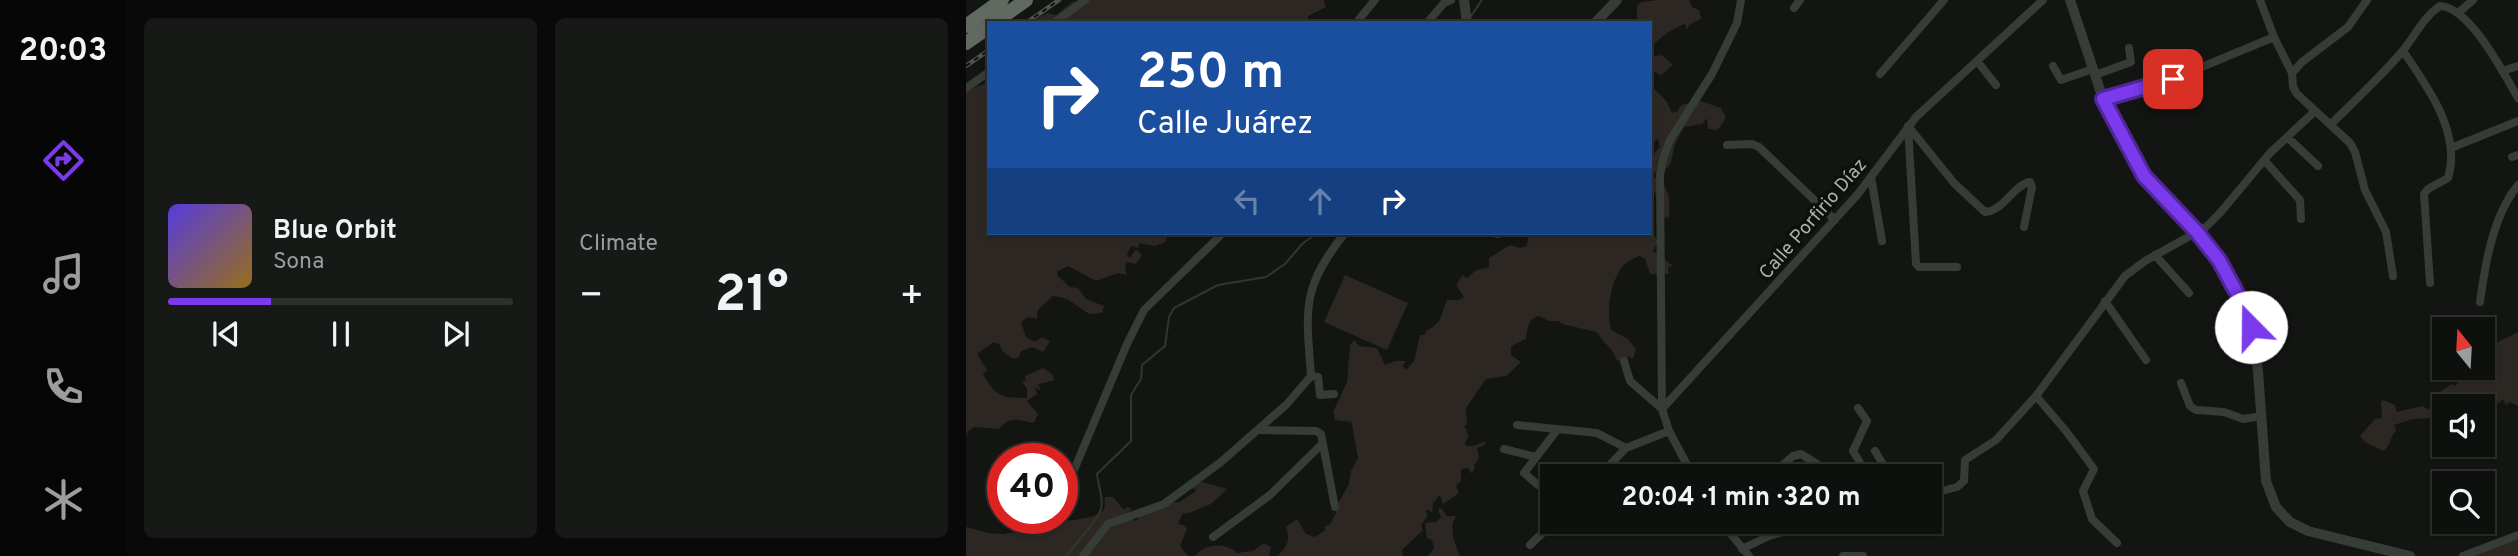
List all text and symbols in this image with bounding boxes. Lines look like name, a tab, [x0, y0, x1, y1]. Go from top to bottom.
text: 20:03	[19, 32, 107, 72]
text: 250 m	[1137, 44, 1284, 106]
icon: right	[1022, 49, 1113, 140]
pin	[2143, 49, 2203, 109]
icon: arrive	[2154, 60, 2192, 98]
text: Calle Juárez	[1137, 105, 1313, 145]
icon: directions	[39, 136, 88, 185]
street label: Calle Porfirio Díaz	[1754, 154, 1873, 285]
icon: left	[1228, 182, 1266, 220]
icon: ahead	[1301, 182, 1339, 220]
icon: right	[1374, 182, 1412, 220]
text: Blue Orbit	[273, 215, 397, 248]
text: Climate	[579, 230, 658, 259]
text: Sona	[273, 248, 324, 277]
icon: music	[39, 249, 88, 298]
text: 21°	[714, 264, 789, 330]
text: −	[579, 273, 604, 322]
text: +	[899, 273, 924, 322]
position arrow	[2214, 290, 2288, 364]
icon: previous	[207, 315, 245, 353]
icon: pause	[322, 315, 360, 353]
icon: next	[437, 315, 475, 353]
north arrow	[2432, 317, 2496, 380]
map controls	[2432, 317, 2495, 534]
icon: phone	[39, 362, 88, 411]
button: sound	[2432, 394, 2495, 457]
speed limit sign: 40	[987, 443, 1078, 534]
button: search	[2432, 471, 2495, 534]
icon: climate	[39, 475, 88, 524]
text: 20:04 · 1 min · 320 m	[1622, 482, 1860, 515]

